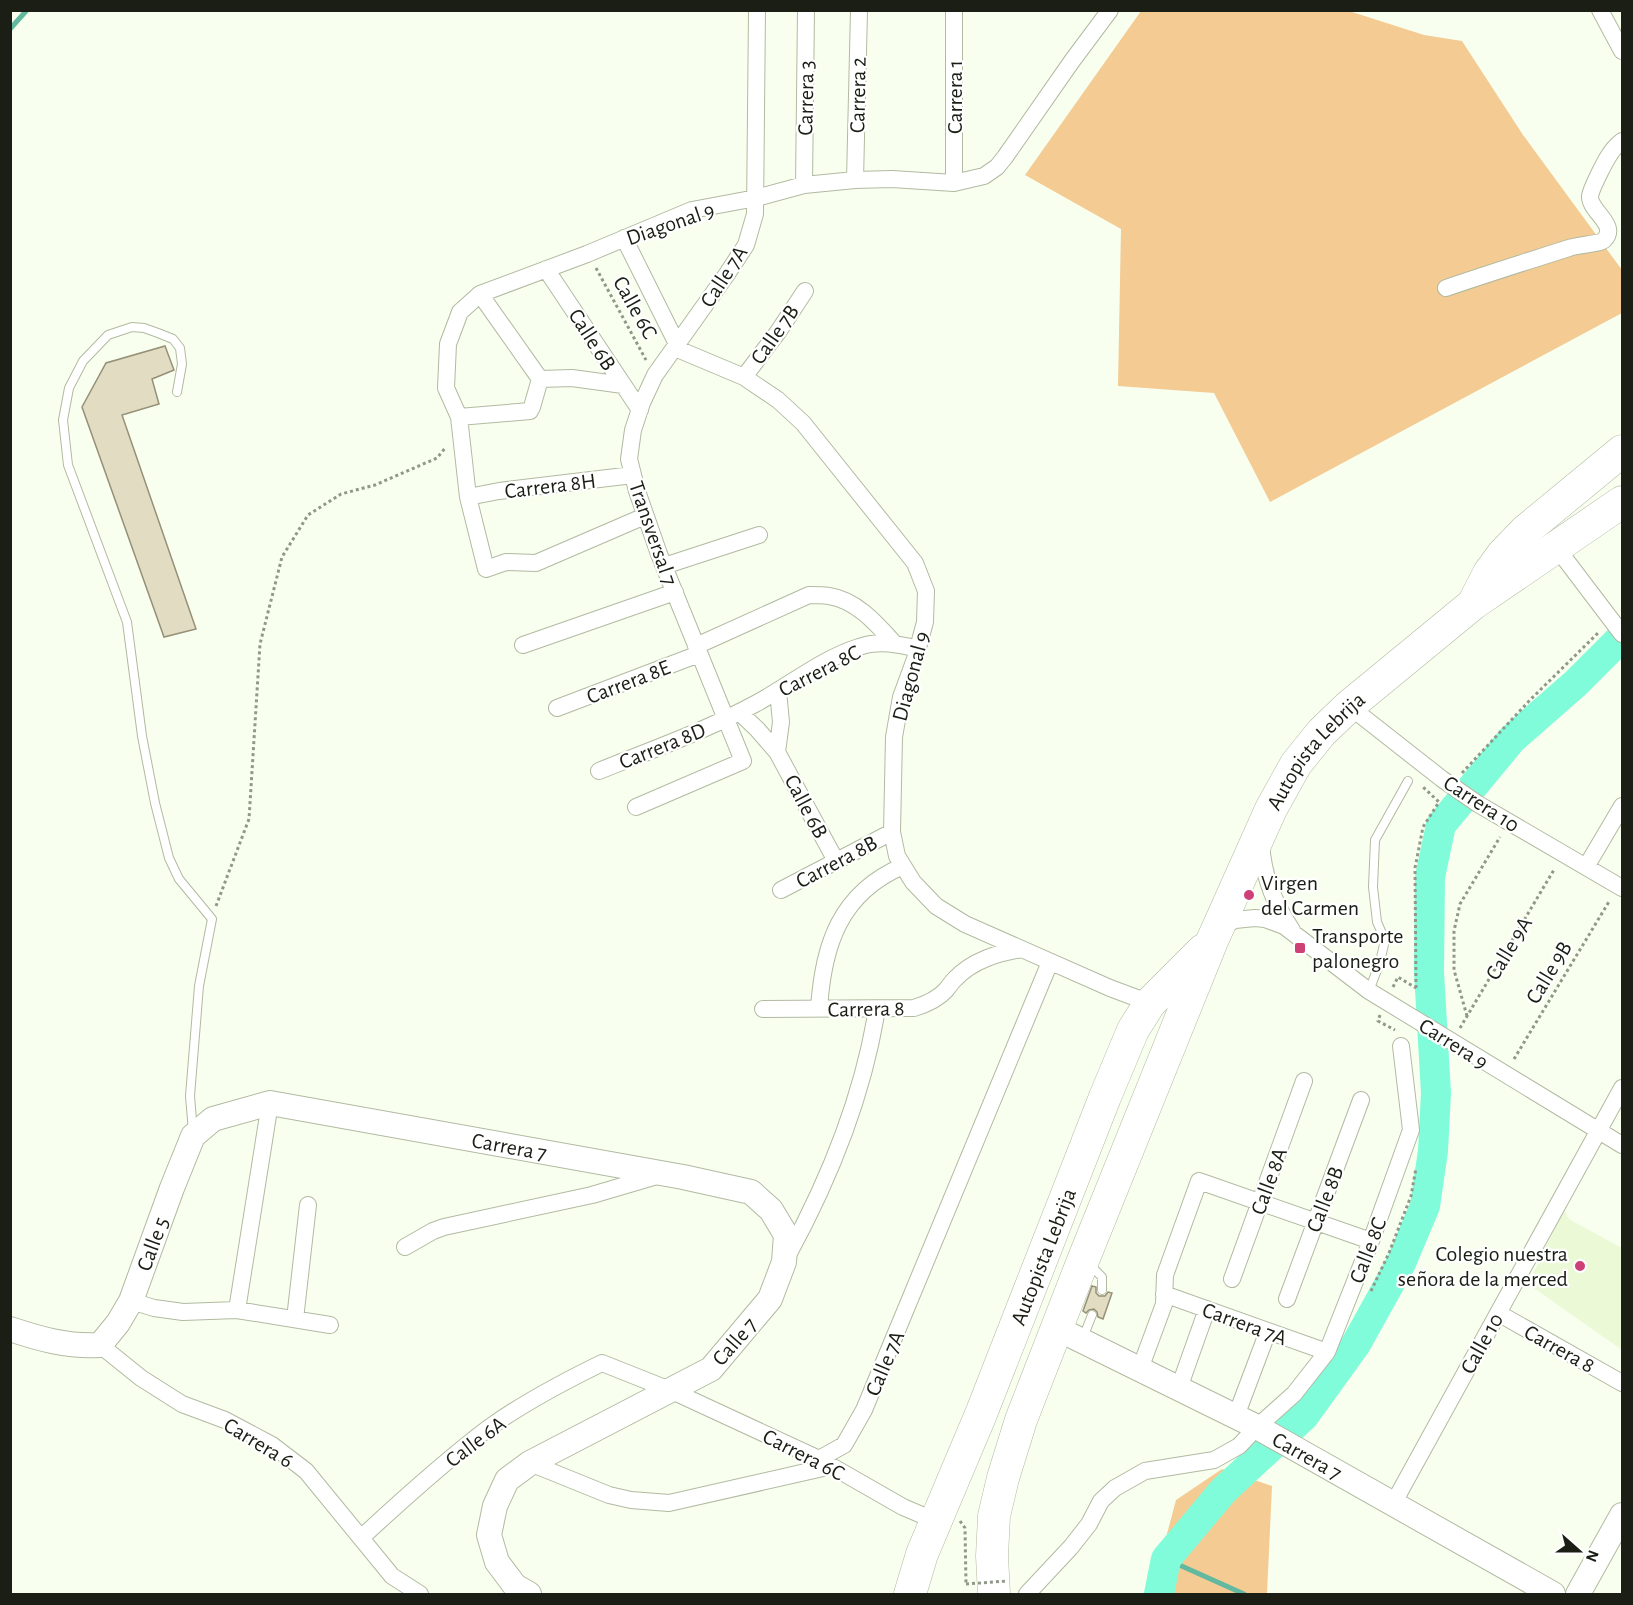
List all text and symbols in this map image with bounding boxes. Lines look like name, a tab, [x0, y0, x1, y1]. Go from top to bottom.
street label: Carrera 2	[846, 57, 870, 133]
street label: Carrera 3	[794, 60, 818, 136]
street label: Carrera 1	[944, 60, 966, 134]
street label: Diagonal 9	[623, 199, 717, 249]
street label: Calle 7A	[696, 242, 752, 311]
street label: Calle 6C	[609, 272, 661, 343]
street label: Calle 7B	[747, 301, 803, 368]
street label: Calle 6B	[564, 305, 620, 374]
street label: Carrera 8H	[503, 469, 597, 503]
street label: Transversal 7	[625, 478, 681, 588]
street label: Diagonal 9	[888, 629, 933, 724]
street label: Carrera 8C	[775, 641, 864, 701]
street label: Carrera 8E	[584, 656, 673, 708]
street label: Autopista Lebrija	[1263, 688, 1369, 814]
street label: Carrera 8D	[616, 719, 709, 773]
street label: Calle 6B	[780, 771, 832, 842]
street label: Carrera 10	[1440, 771, 1523, 836]
street label: Carrera 8B	[792, 831, 881, 892]
place label: Virgen del Carmen	[1261, 872, 1359, 919]
marker: Virgen del Carmen	[1242, 888, 1256, 902]
street label: Calle 9A	[1482, 913, 1536, 984]
place label: Transporte palonegro	[1312, 925, 1403, 972]
street label: Calle 9B	[1522, 938, 1576, 1007]
marker: Transporte palonegro	[1293, 941, 1307, 955]
street label: Carrera 8	[827, 997, 905, 1021]
street label: Carrera 9	[1415, 1014, 1492, 1074]
street label: Carrera 7	[470, 1129, 548, 1164]
street label: Calle 8A	[1247, 1145, 1291, 1218]
street label: Calle 8B	[1302, 1163, 1347, 1235]
street label: Autopista Lebrija	[1007, 1185, 1080, 1328]
street label: Calle 5	[133, 1214, 173, 1274]
street label: Calle 8C	[1345, 1215, 1390, 1286]
place label: Colegio nuestra señora de la merced	[1398, 1243, 1568, 1290]
marker: Colegio nuestra señora de la merced	[1573, 1259, 1587, 1273]
street label: Carrera 7A	[1199, 1299, 1290, 1349]
street label: Calle 10	[1456, 1310, 1507, 1377]
street label: Calle 7	[708, 1314, 761, 1370]
street label: Carrera 8	[1521, 1321, 1598, 1377]
street label: Calle 7A	[861, 1327, 908, 1399]
street label: Calle 6A	[441, 1412, 510, 1471]
street label: Carrera 6	[220, 1414, 297, 1472]
street label: Carrera 6C	[759, 1425, 848, 1485]
street label: Carrera 7	[1269, 1428, 1345, 1485]
north arrow	[1549, 1521, 1609, 1581]
text: N	[1583, 1548, 1602, 1564]

